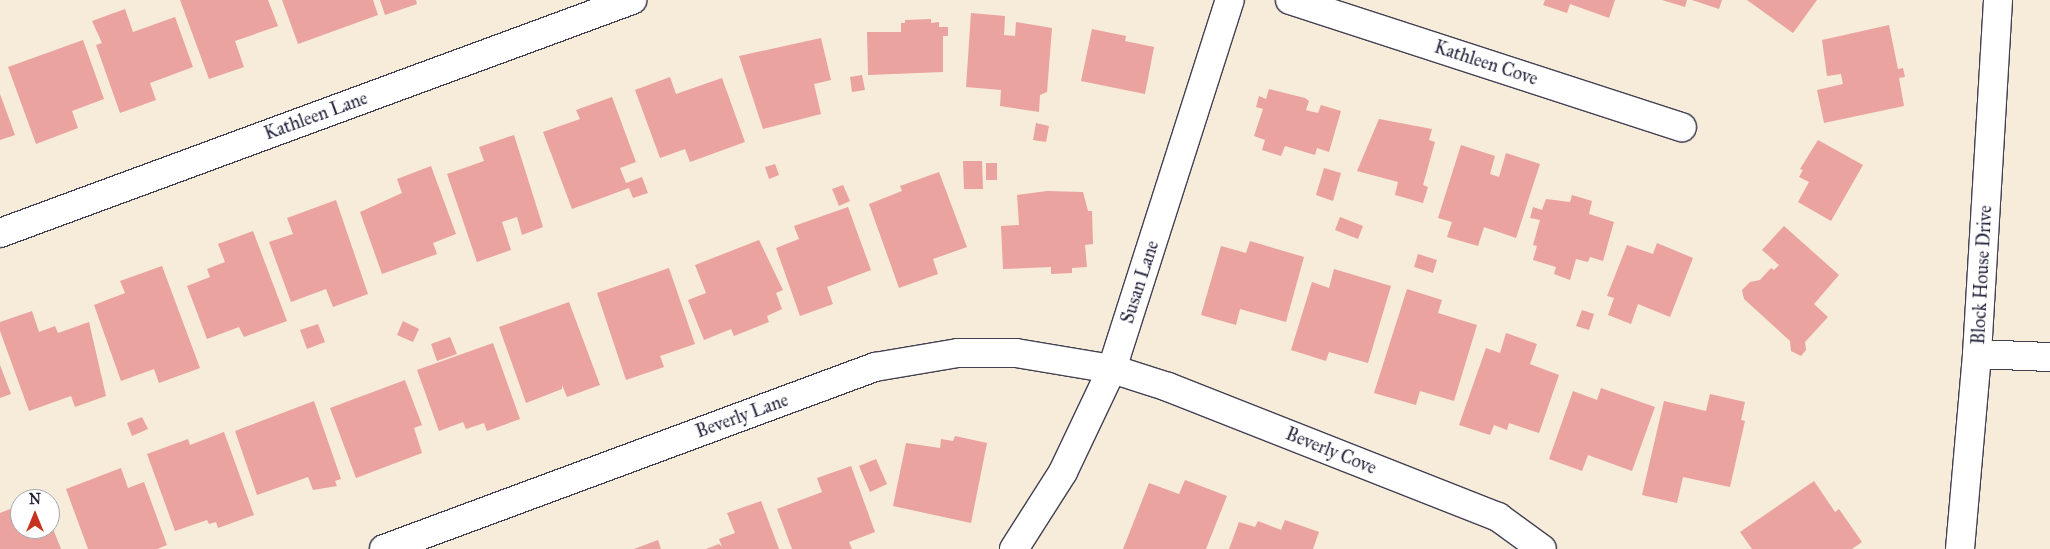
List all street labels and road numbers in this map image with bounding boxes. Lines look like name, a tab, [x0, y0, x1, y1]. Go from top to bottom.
street label: Kathleen Cove	[1432, 36, 1540, 90]
street label: Kathleen Lane	[261, 87, 371, 145]
street label: Block House Drive	[1968, 205, 1996, 345]
street label: Susan Lane	[1116, 238, 1164, 326]
street label: Beverly Lane	[693, 389, 791, 443]
street label: Beverly Cove	[1282, 423, 1380, 479]

